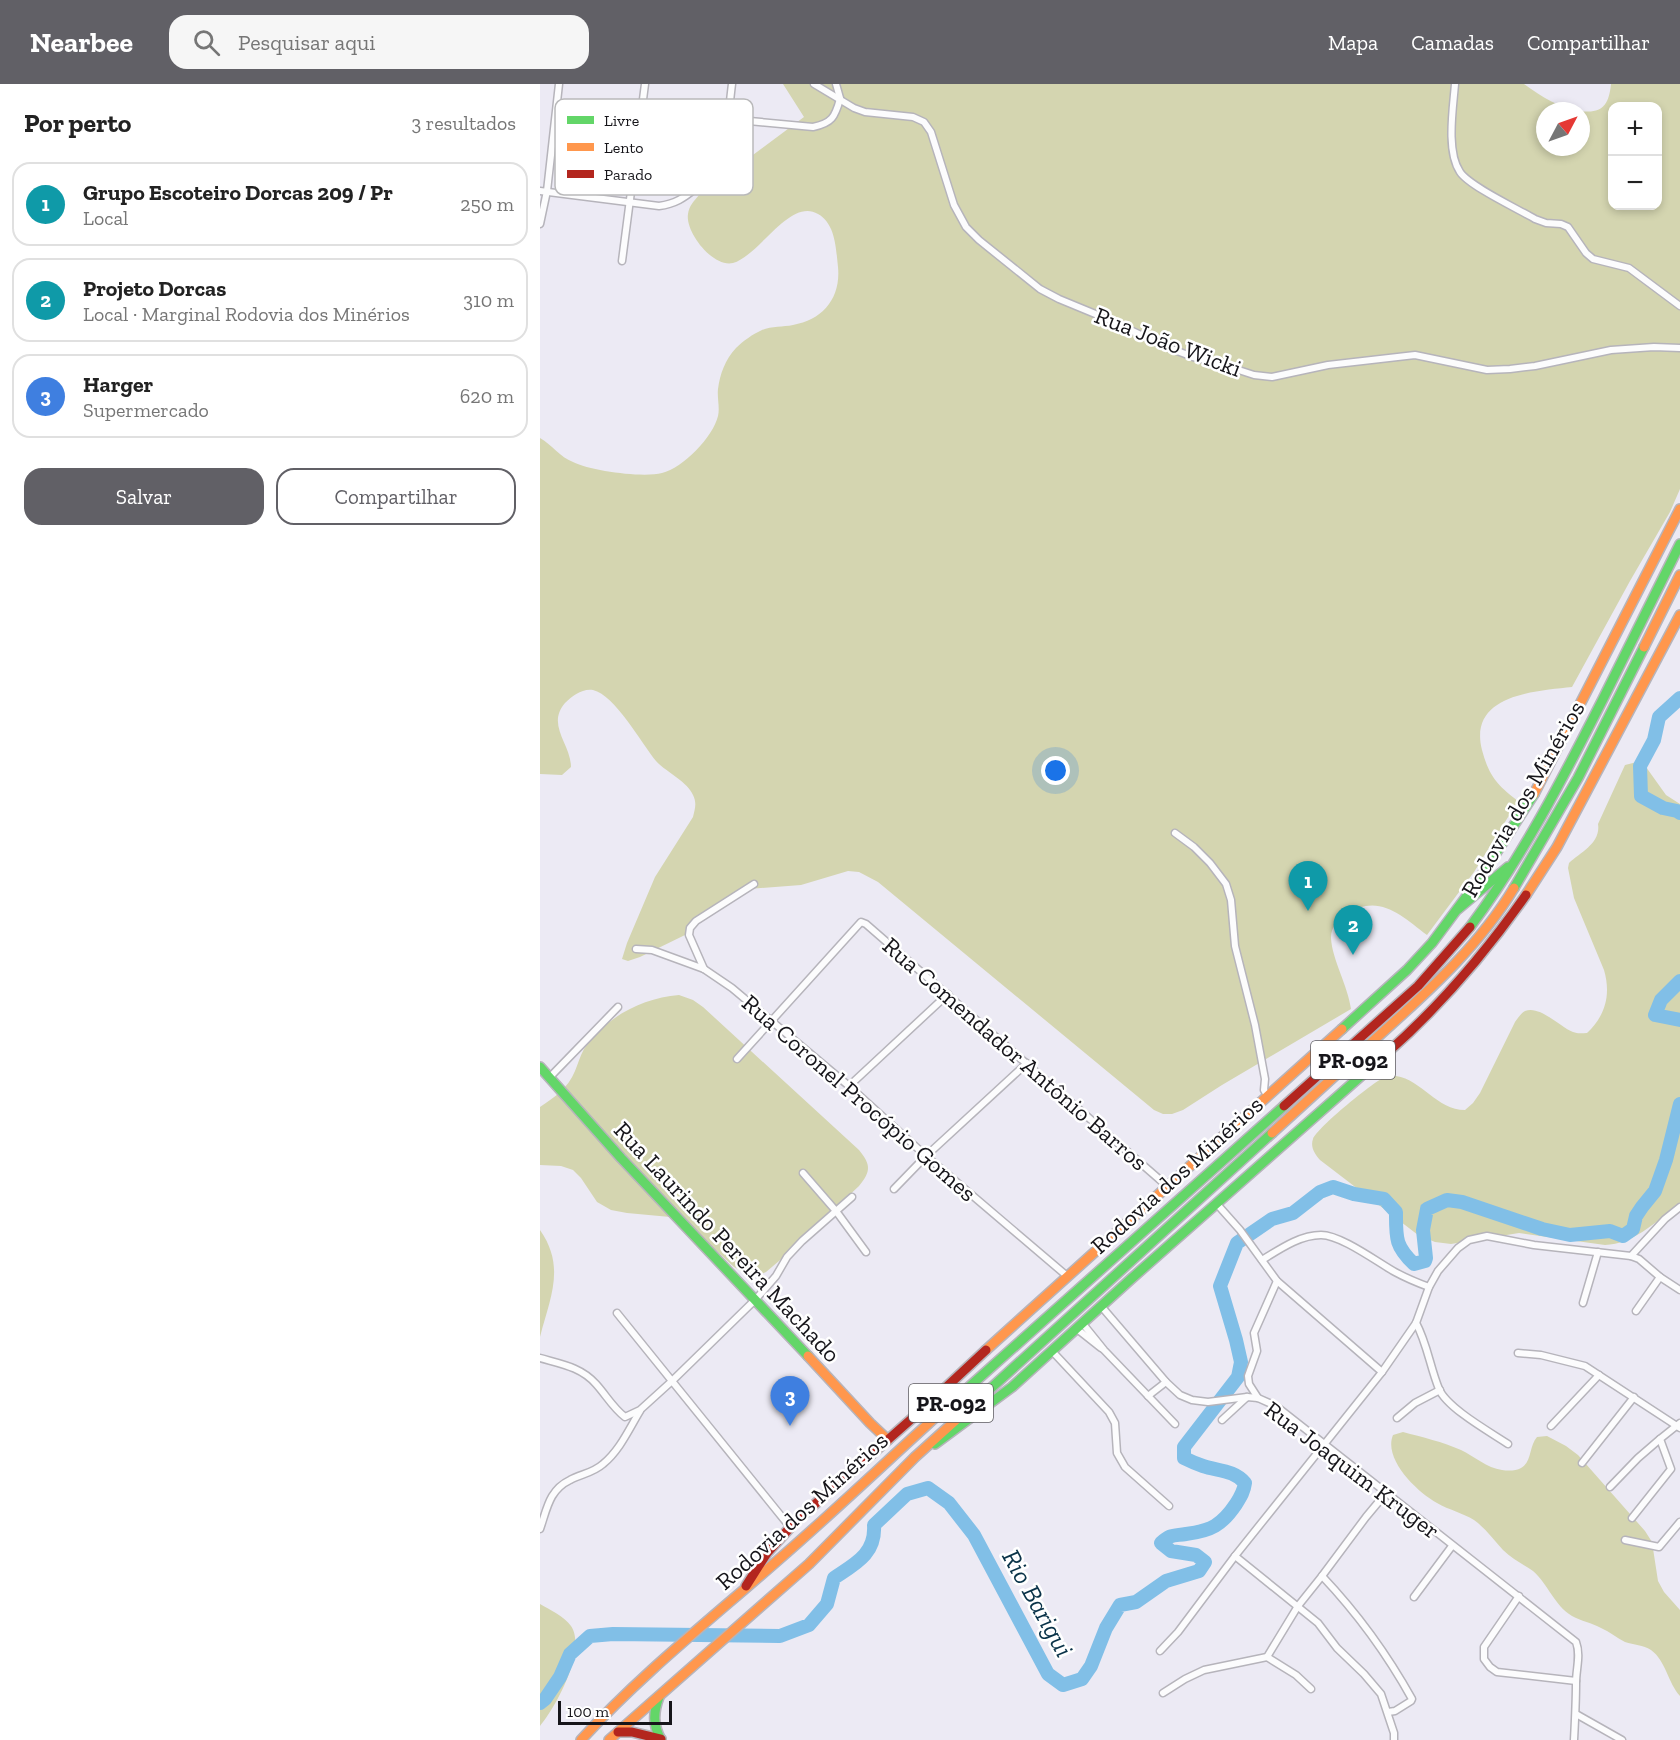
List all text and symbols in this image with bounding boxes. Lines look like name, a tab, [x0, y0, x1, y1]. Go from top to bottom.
search box	[169, 15, 589, 69]
text: Nearbee	[30, 26, 133, 59]
icon: search	[190, 26, 223, 59]
text: Pesquisar aqui	[238, 29, 376, 56]
text: Mapa	[1328, 30, 1378, 55]
text: Camadas	[1411, 30, 1494, 55]
text: Compartilhar	[1527, 30, 1650, 55]
legend	[555, 99, 753, 195]
north arrow	[1536, 102, 1590, 156]
map controls	[1608, 102, 1662, 210]
button: +	[1608, 102, 1662, 156]
text: Por perto	[24, 107, 131, 139]
text: 3 resultados	[412, 111, 516, 135]
text: Livre	[604, 111, 639, 130]
text: Lento	[604, 138, 644, 157]
button: −	[1608, 156, 1662, 210]
text: Parado	[604, 165, 652, 184]
text: Grupo Escoteiro Dorcas 209 / Pr	[83, 179, 393, 206]
text: 1	[41, 192, 50, 216]
text: 250 m	[460, 192, 514, 216]
text: Local	[83, 206, 128, 230]
text: Projeto Dorcas	[83, 275, 226, 302]
text: 2	[40, 288, 51, 312]
text: 310 m	[463, 288, 514, 312]
street label: Rua João Wicki	[1091, 300, 1246, 383]
text: Local · Marginal Rodovia dos Minérios	[83, 302, 410, 326]
text: Harger	[83, 371, 153, 398]
text: 3	[40, 384, 51, 408]
text: 620 m	[460, 384, 514, 408]
text: Supermercado	[83, 398, 209, 422]
button: Salvar	[24, 468, 264, 525]
button: Compartilhar	[276, 468, 516, 525]
street label: Rodovia dos Minérios	[1455, 695, 1591, 902]
your location	[1041, 756, 1070, 785]
pin: 1	[1288, 862, 1328, 911]
pin: 2	[1334, 906, 1372, 955]
street label: Rua Comendador Antônio Barros	[877, 931, 1154, 1177]
street label: Rua Coronel Procópio Gomes	[736, 988, 982, 1207]
road number: PR-092	[1311, 1041, 1395, 1079]
street label: Rodovia dos Minérios	[1085, 1090, 1269, 1260]
street label: Rua Laurindo Pereira Machado	[608, 1115, 847, 1368]
pin: 3	[770, 1376, 810, 1426]
road number: PR-092	[909, 1384, 993, 1422]
street label: Rua Joaquim Kruger	[1259, 1394, 1446, 1545]
street label: Rodovia dos Minérios	[710, 1426, 894, 1596]
water label: Rio Barigui	[995, 1544, 1081, 1662]
scale bar	[558, 1698, 672, 1726]
text: 100 m	[567, 1702, 609, 1721]

